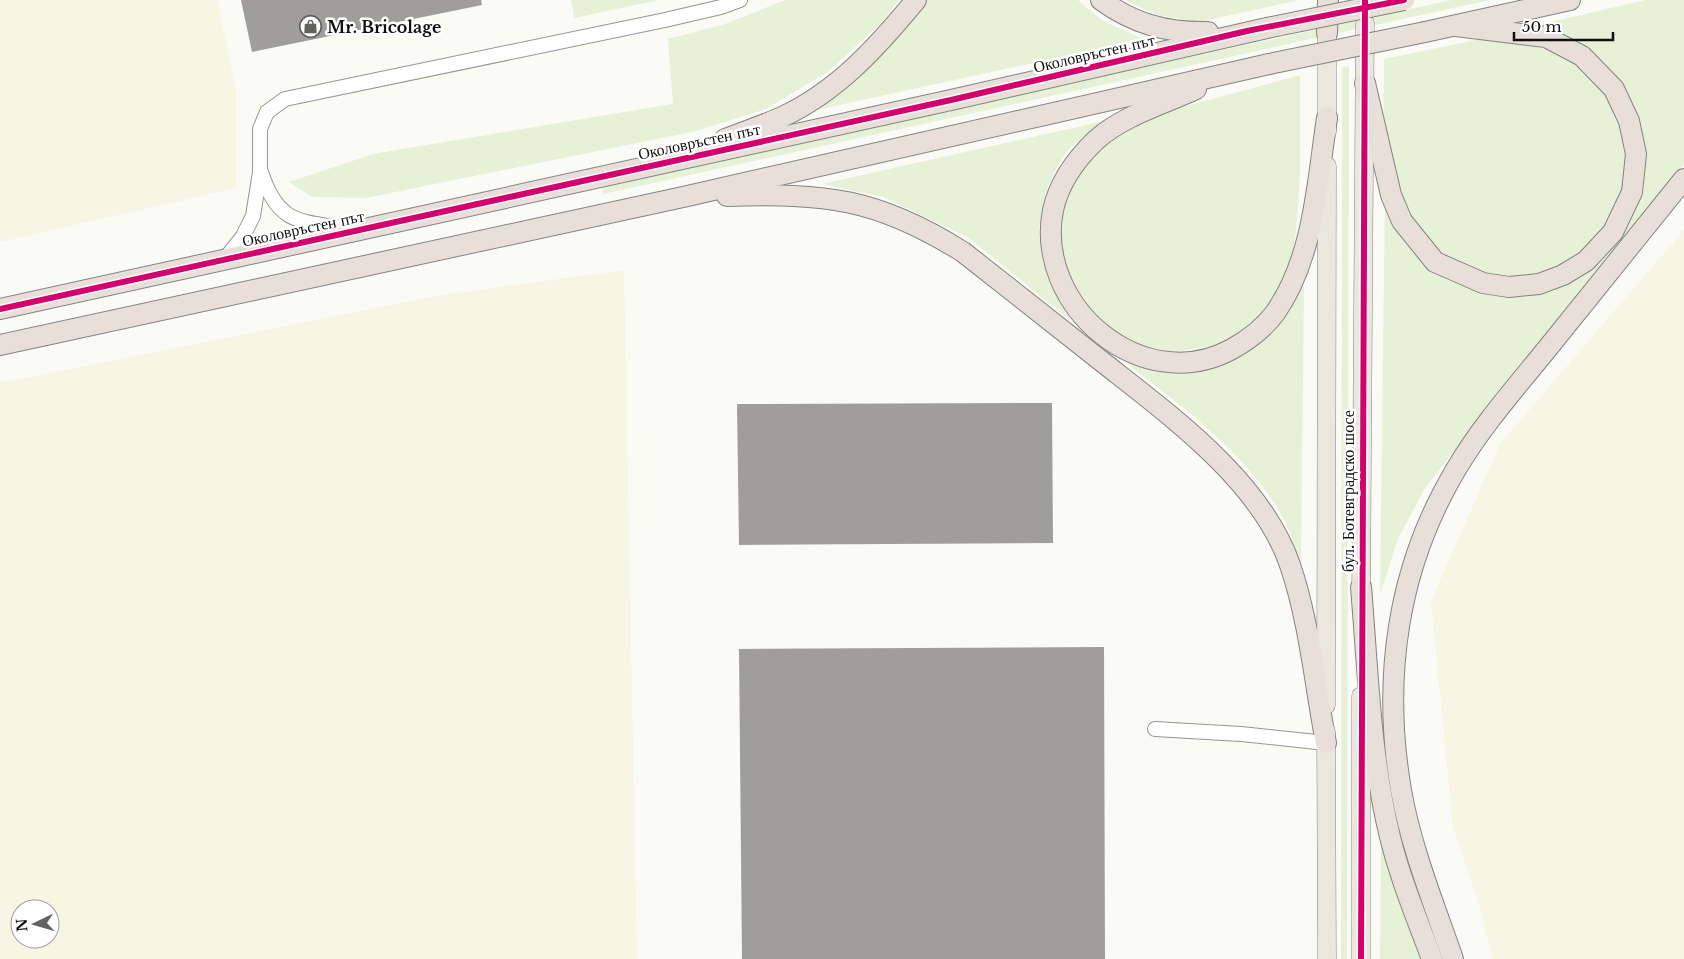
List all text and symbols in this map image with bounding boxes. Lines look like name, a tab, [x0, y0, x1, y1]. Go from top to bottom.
scale bar	[1514, 10, 1613, 42]
shop icon: Mr. Bricolage	[299, 15, 323, 39]
place label: Mr. Bricolage	[327, 17, 441, 37]
text: 50 m	[1522, 17, 1562, 36]
street label: Околовръстен път	[1031, 29, 1157, 77]
street label: Околовръстен път	[636, 118, 762, 164]
street label: Околовръстен път	[240, 205, 366, 251]
street label: бул. Ботевградско шосе	[1338, 410, 1358, 572]
north arrow	[10, 899, 60, 949]
text: N	[13, 918, 32, 932]

